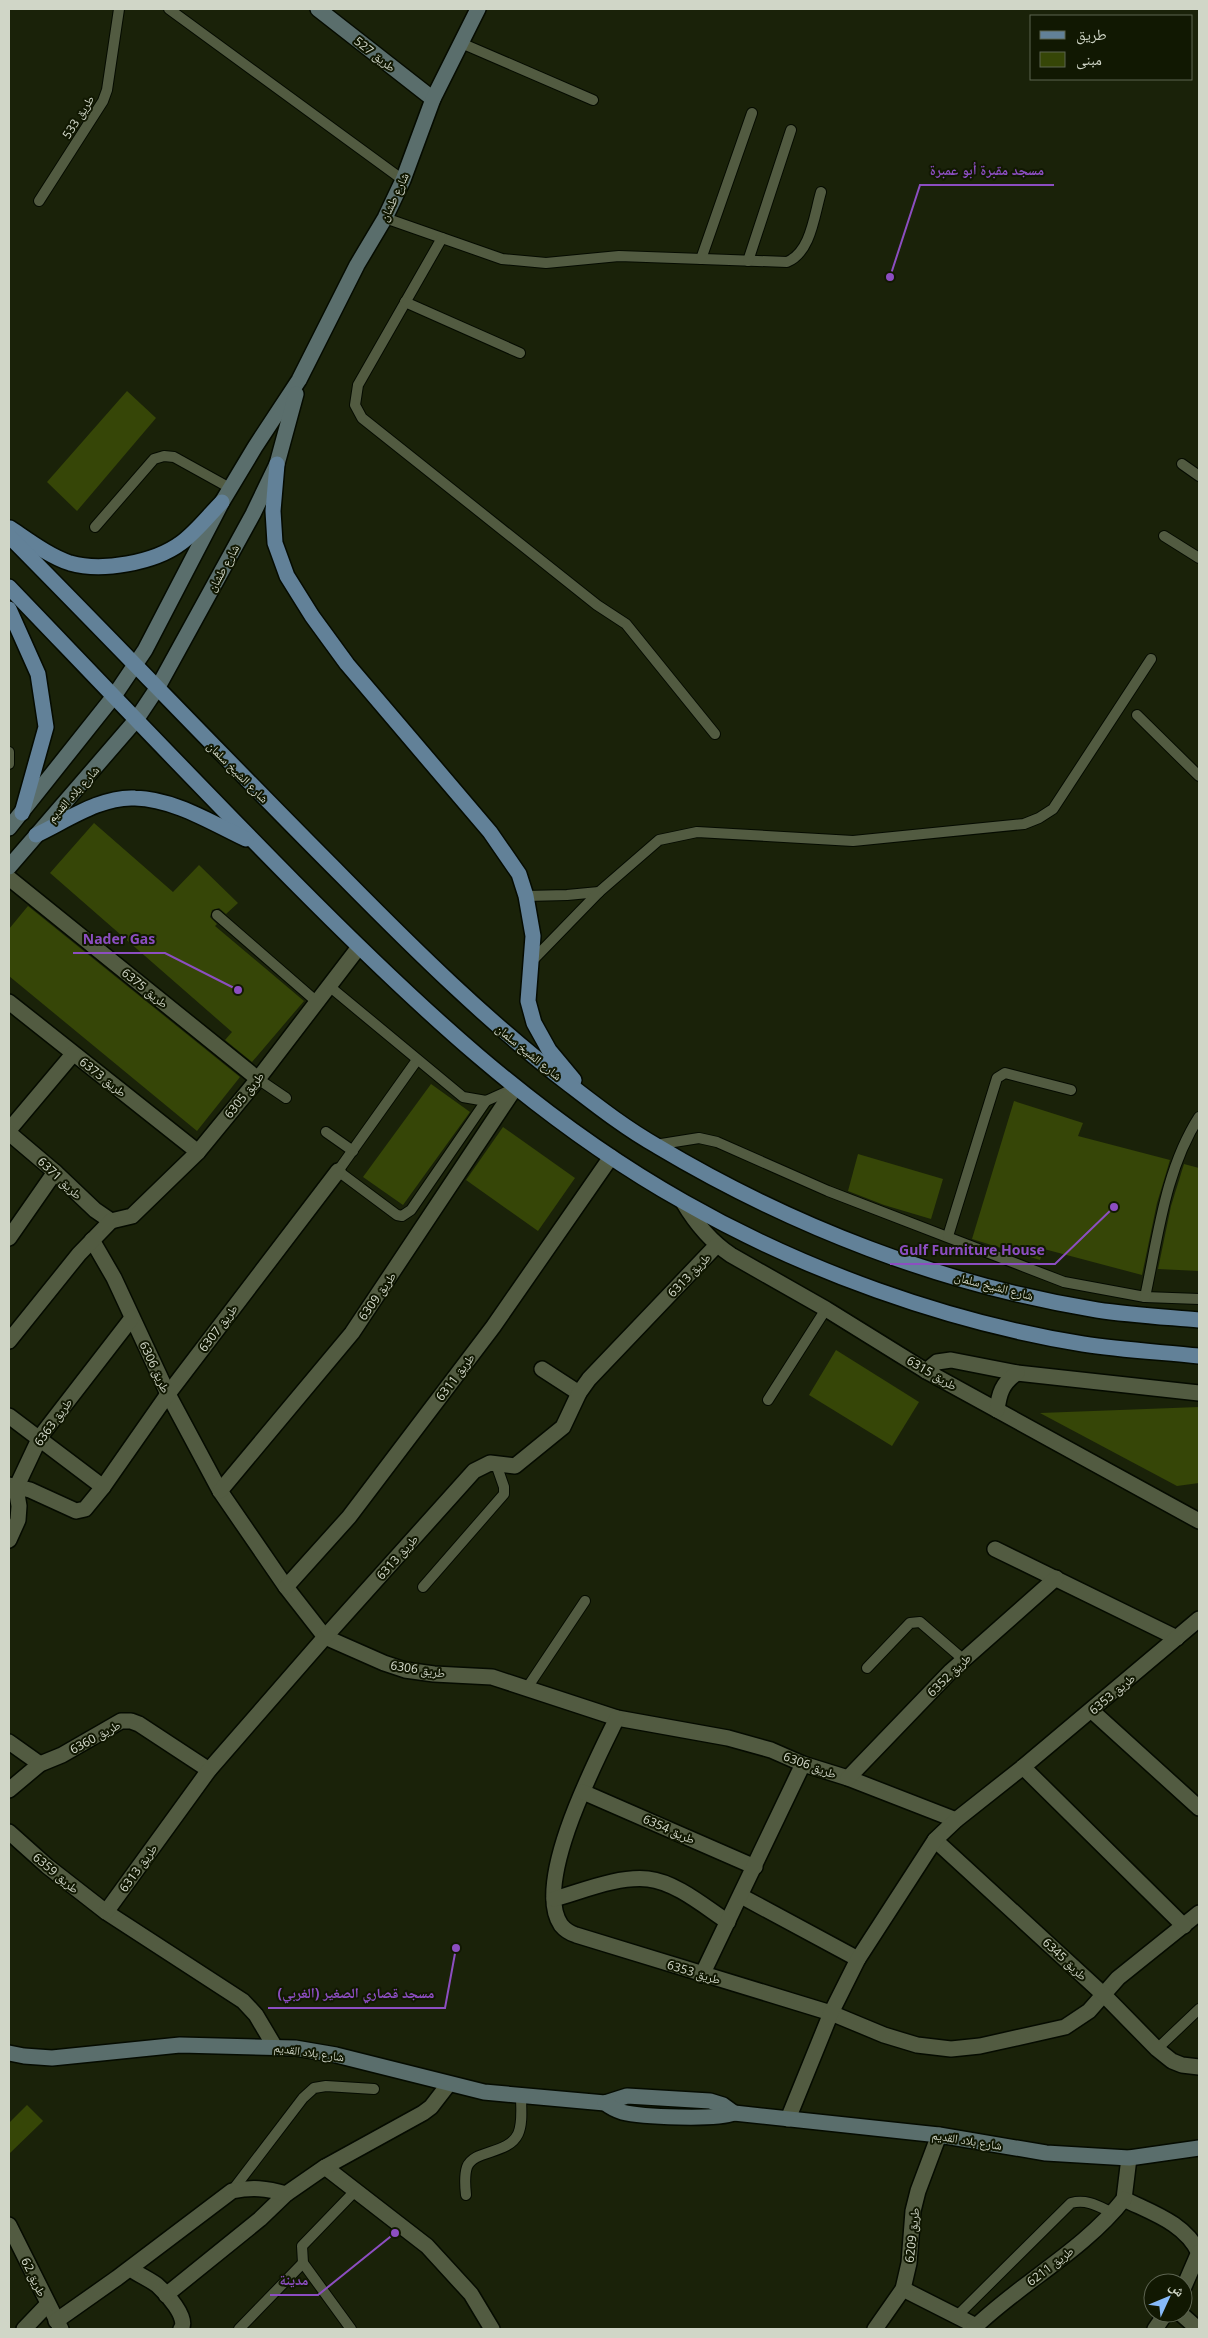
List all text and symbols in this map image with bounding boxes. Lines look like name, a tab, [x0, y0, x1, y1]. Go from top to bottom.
legend	[1030, 15, 1193, 80]
text: طريق	[1076, 24, 1107, 45]
street label: طريق 527	[351, 32, 399, 76]
text: مبنى	[1076, 49, 1102, 70]
street label: طريق 533	[58, 92, 98, 142]
callout: مسجد مقبرة أبو عمبرة	[920, 156, 1054, 185]
text: مسجد مقبرة أبو عمبرة	[930, 160, 1044, 179]
street label: شارع طشان	[375, 170, 413, 224]
street label: شارع طشان	[203, 541, 243, 595]
street label: شارع الشيخ سلمان	[203, 737, 273, 807]
street label: شارع بلاد القديم	[43, 762, 103, 826]
callout: Nader Gas	[73, 924, 165, 953]
text: Nader Gas	[83, 929, 155, 948]
street label: طريق 6375	[118, 964, 172, 1012]
street label: شارع الشيخ سلمان	[492, 1020, 566, 1084]
street label: طريق 6373	[76, 1053, 130, 1101]
street label: طريق 6305	[220, 1068, 268, 1122]
street label: طريق 6371	[34, 1153, 86, 1203]
callout: Gulf Furniture House	[890, 1235, 1055, 1264]
text: Gulf Furniture House	[899, 1240, 1045, 1259]
street label: طريق 6313	[664, 1249, 714, 1301]
street label: طريق 6309	[354, 1268, 400, 1323]
street label: شارع الشيخ سلمان	[953, 1268, 1035, 1304]
street label: طريق 6307	[195, 1301, 241, 1355]
street label: طريق 6306	[136, 1338, 174, 1396]
street label: طريق 6311	[432, 1350, 478, 1404]
street label: طريق 6315	[904, 1352, 960, 1394]
street label: طريق 6363	[30, 1395, 76, 1449]
street label: طريق 6313	[372, 1531, 422, 1583]
street label: طريق 6352	[923, 1650, 975, 1700]
street label: طريق 6306	[389, 1656, 447, 1682]
street label: طريق 6353	[1085, 1670, 1139, 1718]
street label: طريق 6360	[67, 1716, 123, 1758]
street label: طريق 6306	[781, 1748, 839, 1782]
street label: طريق 6354	[640, 1810, 698, 1848]
street label: طريق 6313	[115, 1841, 161, 1895]
street label: طريق 6359	[29, 1849, 83, 1897]
street label: طريق 6345	[1039, 1934, 1091, 1984]
street label: طريق 6353	[665, 1956, 723, 1988]
callout: مسجد قصاري الصغير (الغربي)	[268, 1979, 445, 2008]
text: مسجد قصاري الصغير (الغربي)	[278, 1983, 434, 2004]
street label: شارع بلاد القديم	[273, 2039, 345, 2065]
street label: شارع بلاد القديم	[931, 2126, 1003, 2154]
street label: طريق 6209	[901, 2207, 923, 2263]
street label: طريق 6211	[1023, 2242, 1077, 2290]
street label: طريق 62	[17, 2255, 51, 2299]
callout: مدينة	[270, 2266, 318, 2295]
text: مدينة	[280, 2270, 308, 2289]
north arrow	[1143, 2273, 1193, 2323]
text: ش	[1166, 2277, 1190, 2301]

